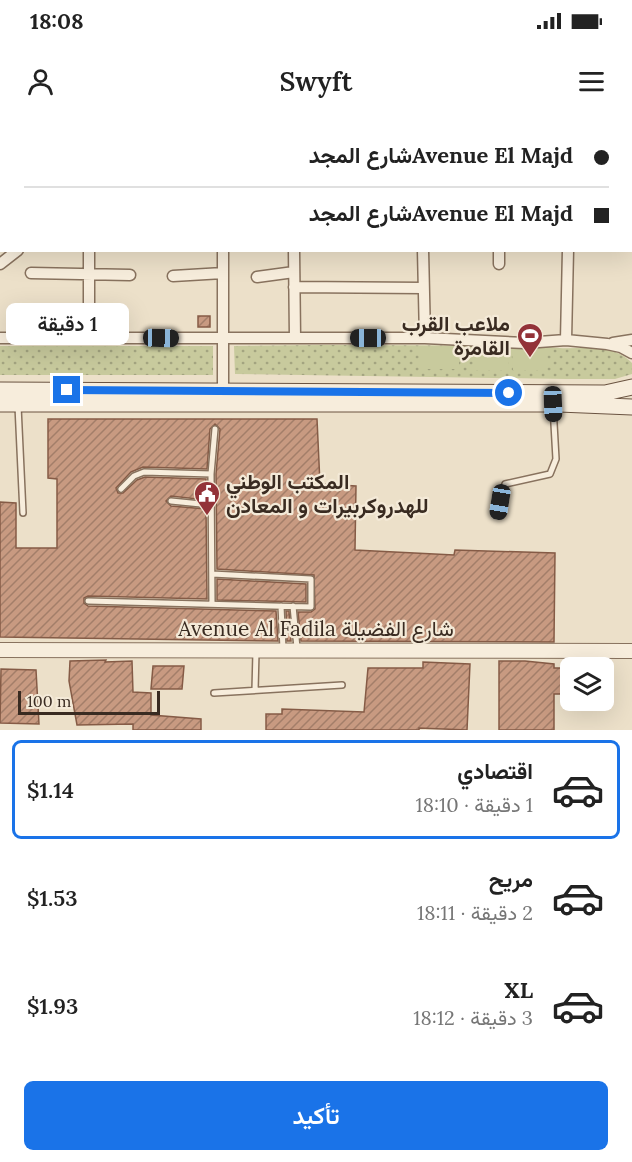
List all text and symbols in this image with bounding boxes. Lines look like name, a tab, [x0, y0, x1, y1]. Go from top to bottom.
text: 18:08	[30, 7, 84, 35]
text: Swyft	[280, 64, 352, 98]
icon: person	[24, 65, 57, 98]
icon: menu	[575, 65, 608, 98]
text: Avenue El Majdشارع المجد	[309, 141, 573, 169]
text: Avenue El Majdشارع المجد	[309, 199, 573, 227]
callout: 1 دقيقة	[5, 303, 128, 345]
place label: ملاعب القرب القامرة	[402, 310, 510, 361]
text: 1 دقيقة	[37, 311, 98, 336]
sports icon: ملاعب القرب القامرة	[515, 321, 545, 359]
car	[143, 329, 179, 347]
car	[350, 329, 386, 347]
route end	[53, 376, 80, 403]
route start	[495, 379, 522, 406]
car	[543, 386, 563, 422]
place label: المكتب الوطني للهدروكربيرات و المعادن	[226, 468, 429, 519]
public building icon: المكتب الوطني للهدروكربيرات و المعادن	[192, 479, 222, 517]
car	[488, 483, 512, 521]
street label: Avenue Al Fadila شارع الفضيلة	[177, 615, 454, 643]
map controls	[560, 657, 614, 711]
button: layers	[560, 657, 614, 711]
scale bar	[18, 688, 160, 716]
text: 100 m	[27, 691, 71, 711]
text: اقتصادي	[457, 757, 533, 785]
icon: car	[551, 763, 605, 817]
text: $1.14	[27, 776, 74, 804]
text: 1 دقيقة · 18:10	[415, 792, 533, 817]
text: مريح	[489, 865, 533, 893]
icon: car	[551, 871, 605, 925]
text: $1.53	[27, 884, 78, 912]
text: 2 دقيقة · 18:11	[417, 900, 533, 925]
text: XL	[504, 976, 533, 1004]
icon: car	[551, 979, 605, 1033]
text: $1.93	[27, 992, 78, 1020]
text: 3 دقيقة · 18:12	[413, 1005, 533, 1030]
button: تأكيد	[24, 1081, 608, 1150]

